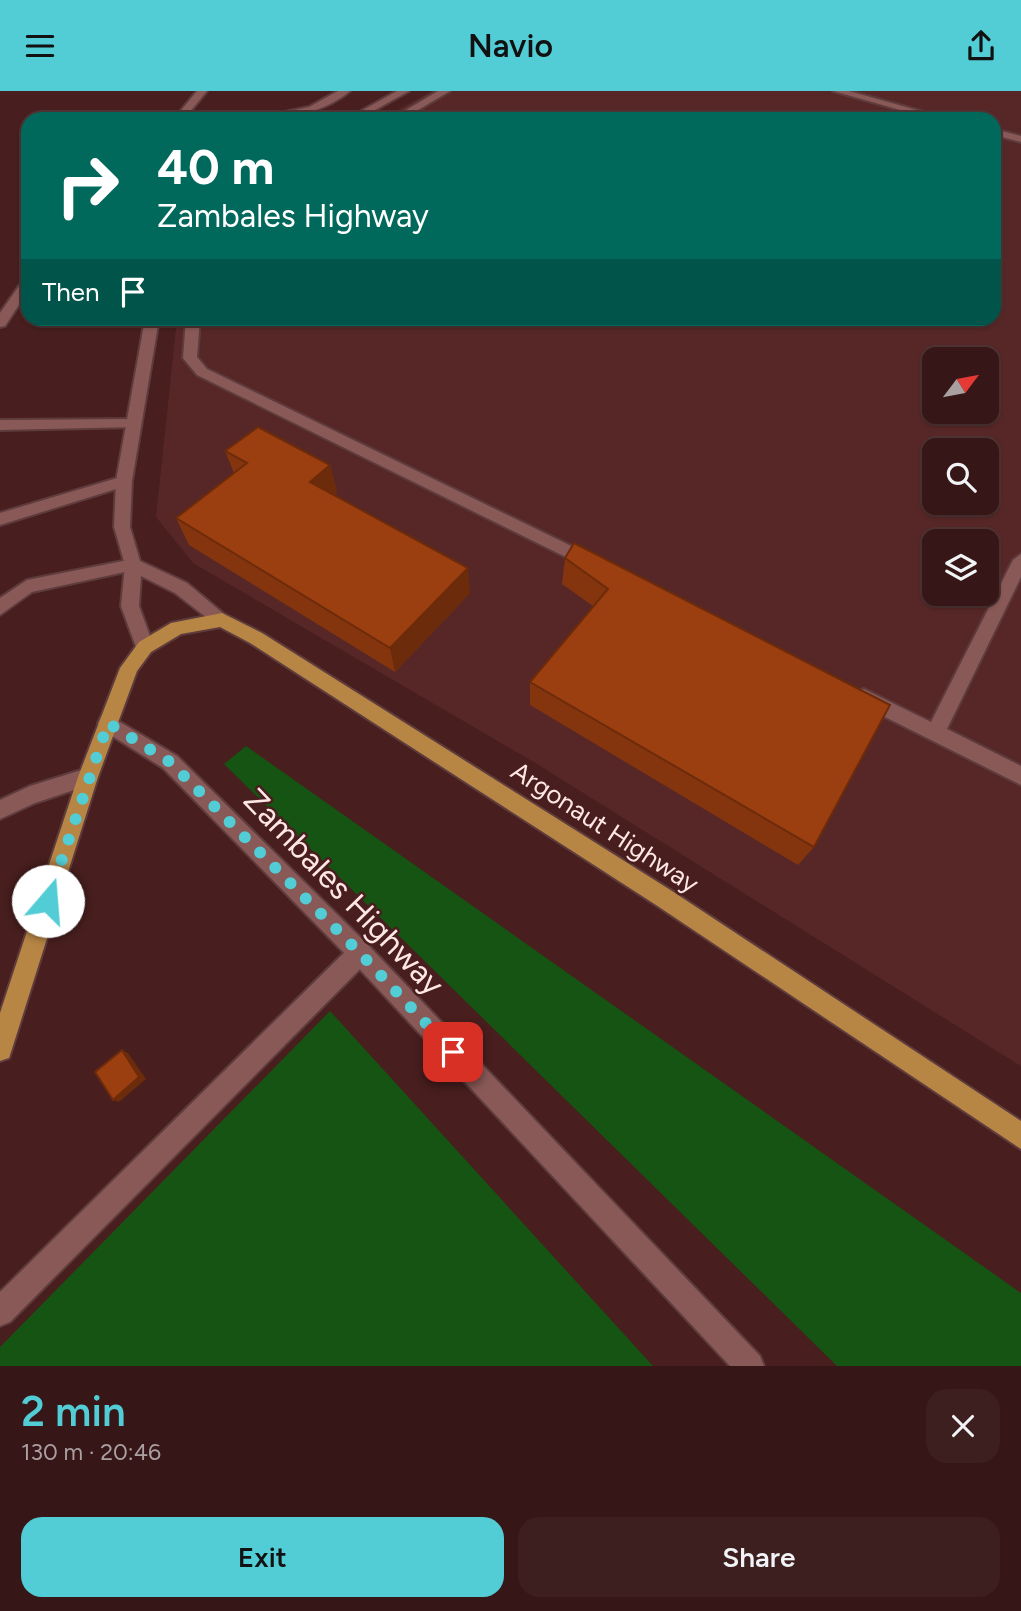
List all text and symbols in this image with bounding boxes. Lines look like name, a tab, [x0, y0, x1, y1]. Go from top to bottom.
icon: menu	[21, 27, 59, 65]
text: Navio	[468, 27, 553, 65]
icon: share	[962, 27, 1000, 65]
text: 40 m	[157, 137, 274, 196]
icon: right	[42, 140, 133, 231]
text: Zambales Highway	[157, 197, 429, 235]
icon: arrive	[114, 273, 152, 311]
text: Then	[42, 276, 100, 308]
north arrow	[922, 347, 999, 423]
map controls	[922, 347, 999, 606]
button: search	[922, 438, 999, 515]
button: layers	[922, 529, 999, 606]
street label: Argonaut Highway	[505, 754, 705, 900]
street label: Zambales Highway	[236, 781, 452, 1003]
position arrow	[11.0, 864, 85.0, 938]
pin	[423, 1022, 483, 1082]
icon: arrive	[434, 1033, 472, 1071]
text: 2 min	[21, 1386, 126, 1437]
button: close	[926, 1389, 1000, 1463]
text: 130 m · 20:46	[21, 1438, 161, 1466]
button: Exit	[21, 1517, 504, 1597]
button: Share	[518, 1517, 1000, 1597]

